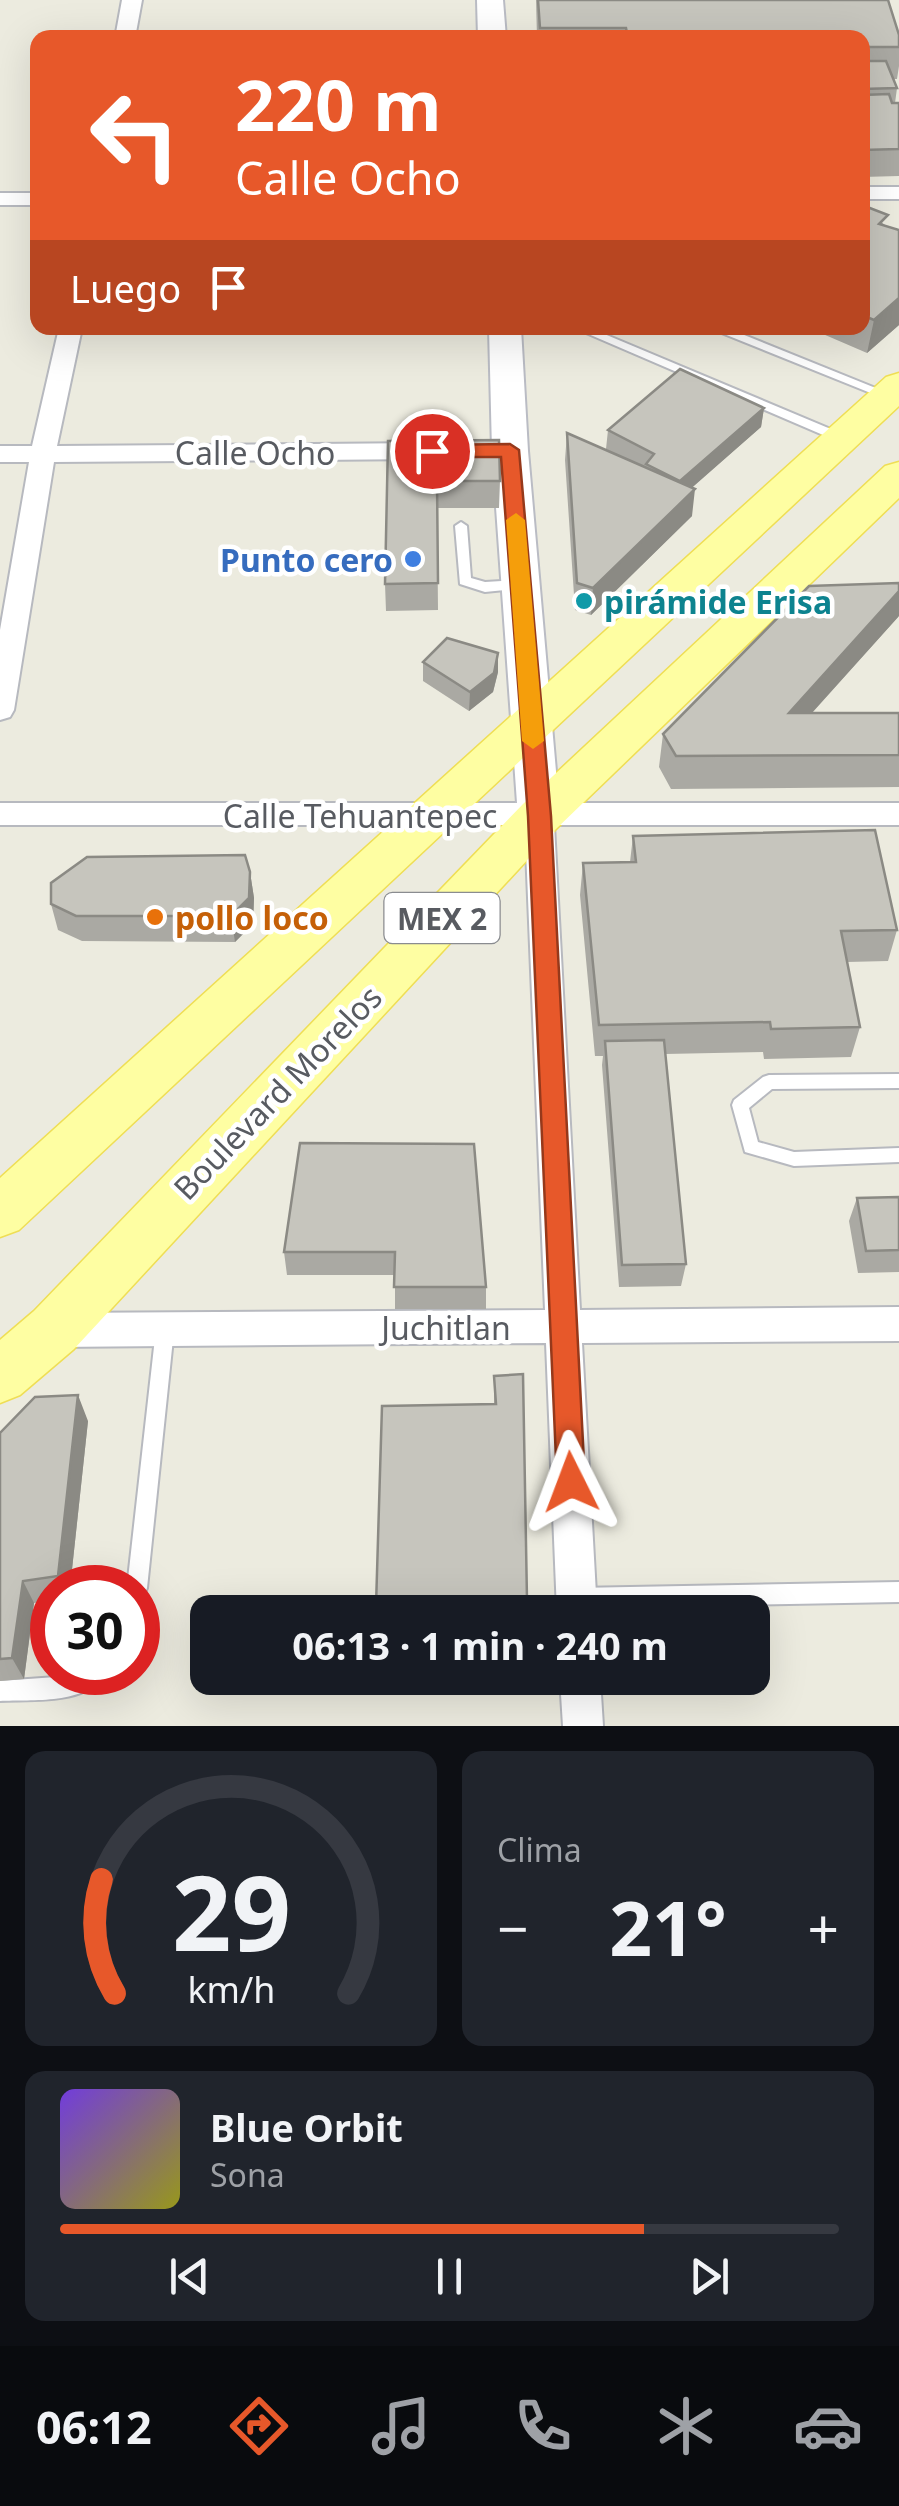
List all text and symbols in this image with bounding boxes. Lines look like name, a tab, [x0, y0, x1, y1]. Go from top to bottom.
text: 220 m	[235, 56, 442, 152]
icon: left	[70, 70, 200, 200]
text: Calle Ocho	[235, 147, 461, 208]
icon: arrive	[201, 260, 256, 315]
text: Luego	[70, 262, 181, 314]
pin	[390, 409, 475, 494]
icon: arrive	[405, 424, 460, 479]
street label: Calle Ocho	[175, 431, 335, 474]
place label: Punto cero	[220, 538, 393, 581]
marker: Punto cero	[402, 548, 424, 570]
place label: pirámide Erisa	[604, 580, 832, 623]
marker: pirámide Erisa	[573, 590, 595, 612]
street label: Calle Tehuantepec	[223, 794, 497, 837]
road number: MEX 2	[384, 893, 500, 943]
place label: pollo loco	[175, 896, 329, 939]
marker: pollo loco	[144, 906, 166, 928]
street label: Boulevard Morelos	[163, 976, 391, 1208]
street label: Juchitlan	[378, 1306, 511, 1349]
position arrow	[519, 1430, 623, 1534]
speed limit sign: 30	[30, 1565, 160, 1695]
text: 06:13 · 1 min · 240 m	[292, 1619, 668, 1671]
text: Clima	[497, 1828, 582, 1871]
text: 29	[172, 1840, 290, 1981]
text: 21°	[609, 1876, 727, 1978]
text: −	[497, 1890, 528, 1965]
text: +	[808, 1890, 839, 1965]
text: km/h	[187, 1965, 275, 2013]
text: Blue Orbit	[210, 2101, 403, 2153]
text: Sona	[210, 2153, 285, 2196]
icon: previous	[162, 2249, 217, 2304]
icon: pause	[422, 2249, 477, 2304]
icon: next	[682, 2249, 737, 2304]
icon: directions	[224, 2391, 294, 2461]
icon: music	[366, 2391, 436, 2461]
icon: phone	[508, 2391, 578, 2461]
icon: climate	[651, 2391, 721, 2461]
icon: car	[793, 2391, 863, 2461]
text: 06:12	[36, 2396, 152, 2457]

